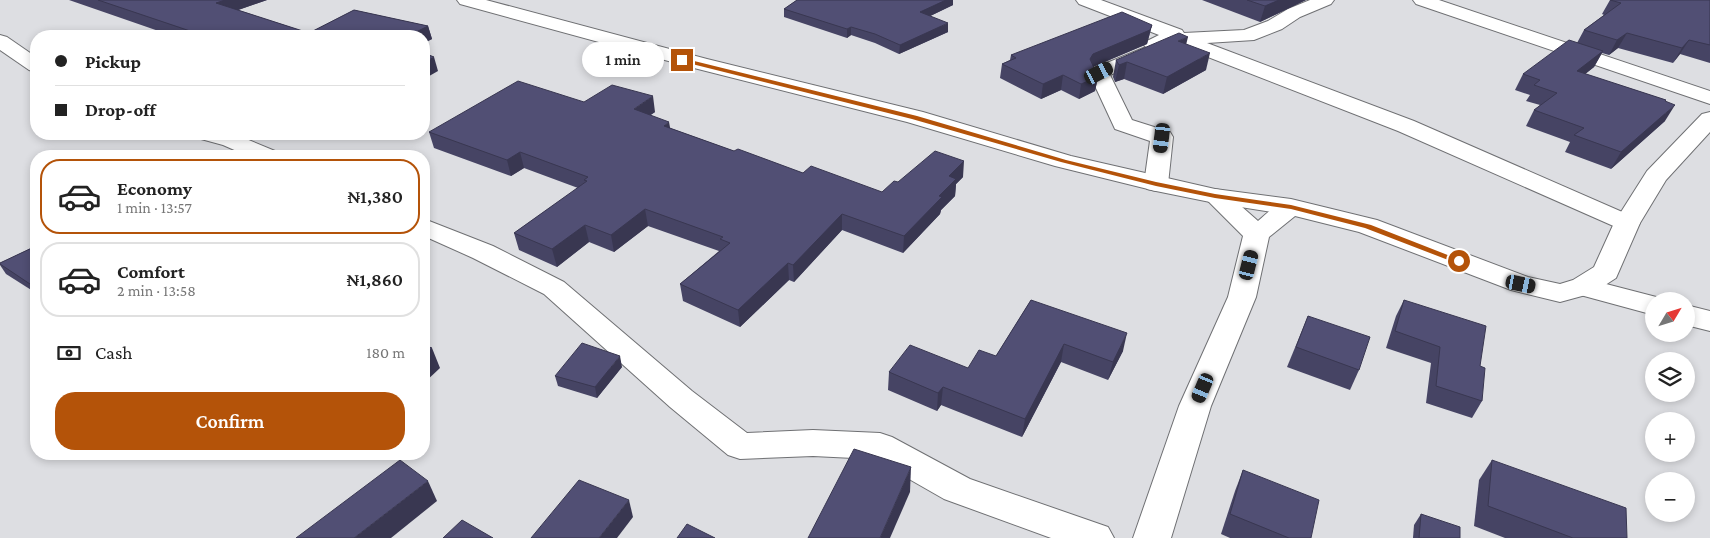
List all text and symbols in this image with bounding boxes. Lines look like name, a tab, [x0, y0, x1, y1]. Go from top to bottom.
callout: 1 min	[582, 42, 664, 78]
route end	[671, 49, 693, 71]
text: Pickup	[85, 51, 141, 72]
text: 1 min	[605, 51, 641, 68]
car	[1082, 60, 1115, 86]
text: Drop-off	[85, 99, 156, 120]
car	[1152, 122, 1171, 154]
icon: car	[57, 174, 102, 219]
text: Economy	[117, 178, 192, 199]
text: ₦1,380	[347, 186, 403, 207]
text: 1 min · 13:57	[117, 199, 192, 216]
car	[1238, 249, 1259, 281]
route start	[1448, 250, 1470, 272]
icon: car	[57, 257, 102, 302]
text: Comfort	[117, 261, 185, 282]
text: ₦1,860	[347, 269, 403, 290]
car	[1504, 274, 1537, 294]
text: 2 min · 13:58	[117, 282, 196, 299]
north arrow	[1645, 292, 1695, 342]
map controls	[1645, 292, 1695, 522]
icon: cash	[55, 339, 83, 367]
text: Cash	[95, 342, 133, 363]
text: 180 m	[366, 344, 405, 361]
button: layers	[1645, 352, 1695, 402]
car	[1190, 371, 1215, 405]
button: Confirm	[55, 392, 405, 450]
button: +	[1645, 412, 1695, 462]
button: −	[1645, 472, 1695, 522]

